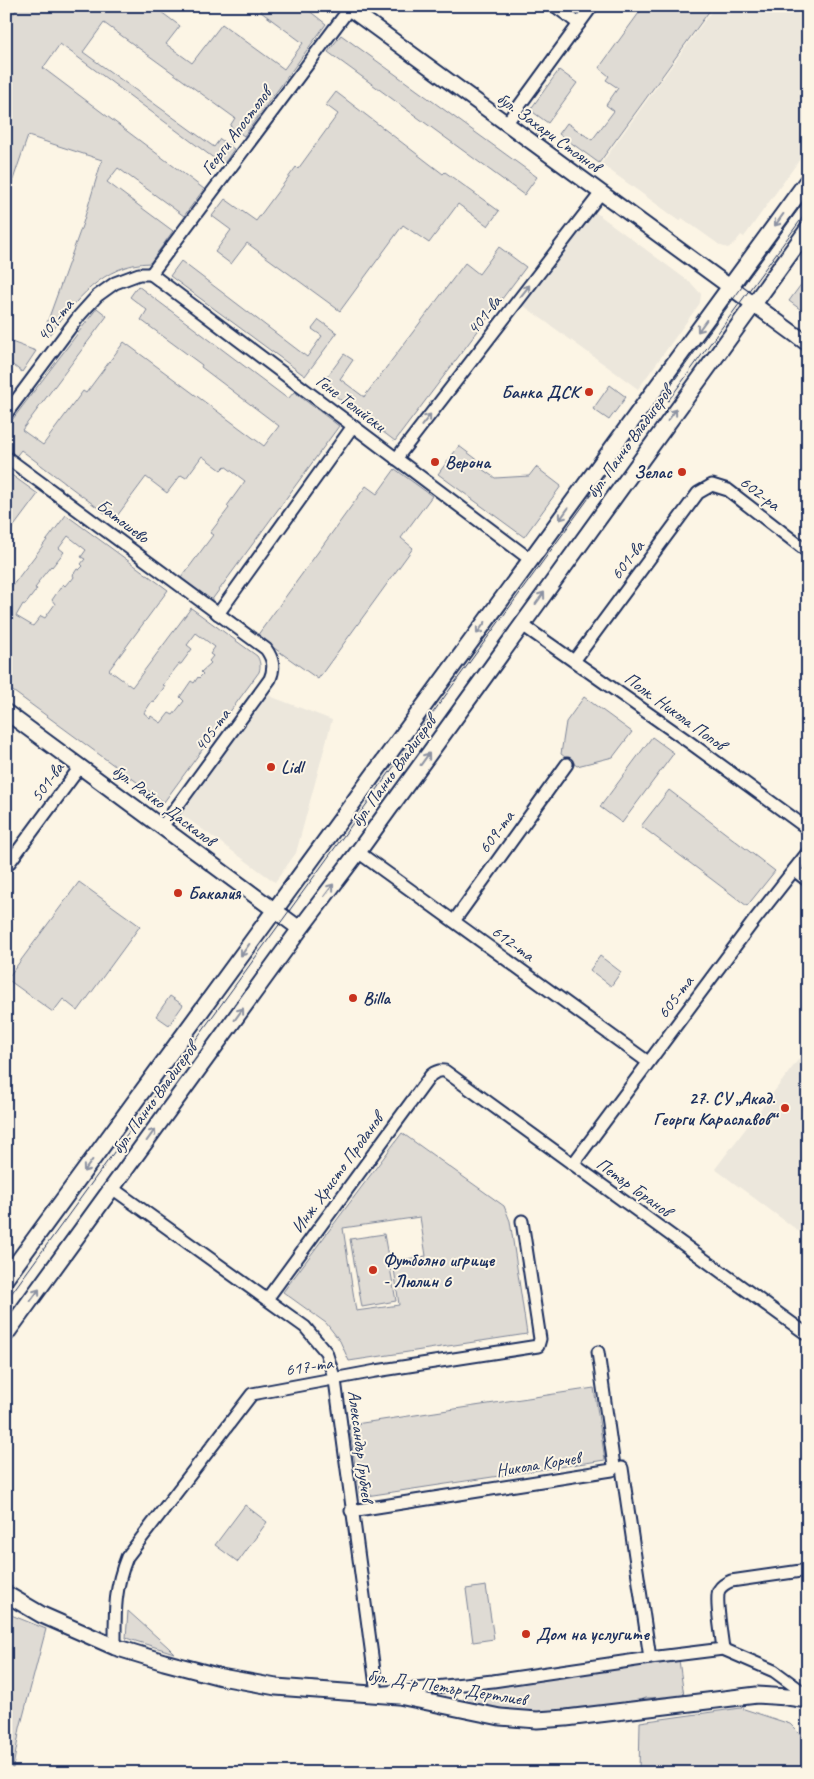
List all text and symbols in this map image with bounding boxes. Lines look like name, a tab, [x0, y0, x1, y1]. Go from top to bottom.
street label: Георги Апостолов	[196, 79, 279, 179]
street label: бул. Захари Стоянов	[493, 87, 607, 179]
one-way arrow	[774, 212, 784, 226]
one-way arrow	[520, 284, 530, 298]
street label: 401-ва	[462, 290, 507, 339]
street label: 409-та	[32, 294, 79, 346]
one-way arrow	[696, 319, 707, 333]
street label: Гене Телийски	[312, 370, 391, 437]
street label: бул. Панчо Владигеров	[581, 378, 679, 502]
place label: Банка ДСК	[501, 381, 583, 403]
marker: Банка ДСК	[583, 386, 595, 398]
one-way arrow	[667, 408, 677, 422]
one-way arrow	[420, 414, 431, 427]
place label: Верона	[445, 451, 492, 473]
marker: Верона	[429, 456, 441, 468]
place label: Зелас	[634, 461, 673, 483]
marker: Зелас	[676, 466, 688, 478]
street label: 602-ра	[735, 471, 785, 516]
street label: Батошево	[92, 494, 155, 549]
one-way arrow	[559, 507, 570, 520]
street label: 601-ва	[605, 535, 650, 584]
one-way arrow	[535, 591, 545, 605]
one-way arrow	[476, 620, 487, 634]
street label: Полк. Никола Попов	[620, 667, 733, 758]
street label: 405-та	[189, 703, 236, 756]
street label: бул. Панчо Владигеров	[345, 707, 443, 831]
one-way arrow	[420, 752, 430, 766]
place label: Lidl	[281, 756, 307, 778]
street label: 501-ва	[25, 757, 69, 806]
street label: бул. Райко Даскалов	[108, 759, 222, 852]
marker: Lidl	[265, 761, 277, 773]
street label: 609-та	[473, 805, 520, 858]
place label: Бакалия	[188, 882, 242, 904]
one-way arrow	[324, 883, 334, 897]
marker: Бакалия	[172, 887, 184, 899]
street label: 612-та	[487, 920, 540, 967]
one-way arrow	[240, 943, 250, 957]
street label: 605-та	[652, 970, 699, 1023]
place label: Billa	[363, 987, 392, 1009]
marker: Billa	[347, 992, 359, 1004]
one-way arrow	[234, 1007, 244, 1021]
street label: бул. Панчо Владигеров	[106, 1034, 204, 1158]
place label: 27. СУ „Акад. Георги Караславов“	[653, 1087, 779, 1130]
marker: 27. СУ „Акад. Георги Караславов“	[779, 1102, 791, 1114]
street label: Инж. Христо Проданов	[286, 1105, 391, 1237]
one-way arrow	[146, 1128, 156, 1142]
street label: Петър Горанов	[592, 1153, 679, 1224]
one-way arrow	[83, 1159, 93, 1173]
place label: Футболно игрище - Люлин 6	[383, 1249, 496, 1292]
marker: Футболно игрище - Люлин 6	[367, 1264, 379, 1276]
one-way arrow	[30, 1288, 40, 1302]
street label: 617-та	[284, 1351, 335, 1381]
street label: Александър Грубчев	[343, 1389, 379, 1506]
street label: Никола Корчев	[494, 1446, 584, 1481]
place label: Дом на услугите	[536, 1623, 650, 1645]
marker: Дом на услугите	[520, 1628, 532, 1640]
street label: бул. Д-р Петър Дертлиев	[366, 1664, 531, 1711]

